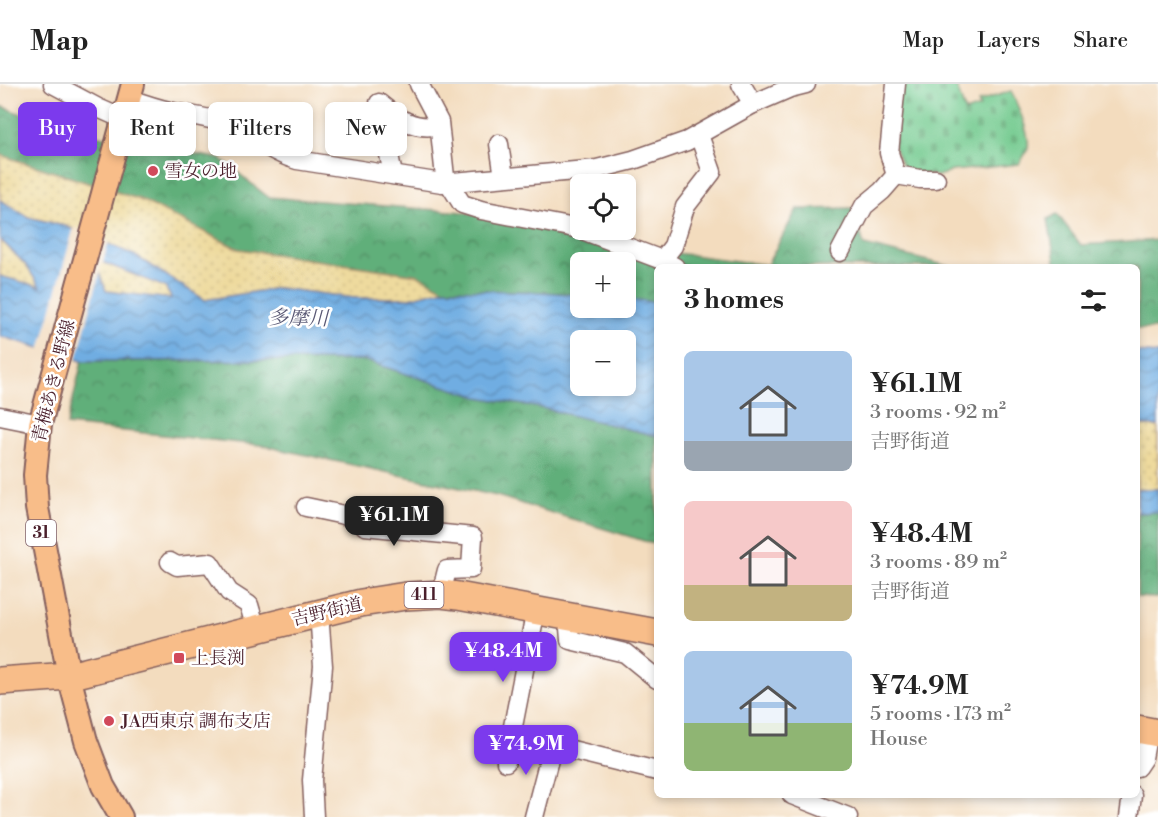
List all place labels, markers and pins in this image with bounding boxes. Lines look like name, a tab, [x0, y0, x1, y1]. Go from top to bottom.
place label: 雪女の地	[165, 160, 237, 183]
marker: 雪女の地	[146, 164, 160, 178]
pin: ¥61.1M	[345, 496, 443, 547]
pin: ¥48.4M	[454, 632, 552, 683]
place label: 上長渕	[191, 647, 245, 670]
marker: 上長渕	[172, 651, 186, 665]
place label: JA西東京 調布支店	[120, 710, 271, 733]
marker: JA西東京 調布支店	[102, 714, 116, 728]
pin: ¥74.9M	[477, 725, 575, 776]

